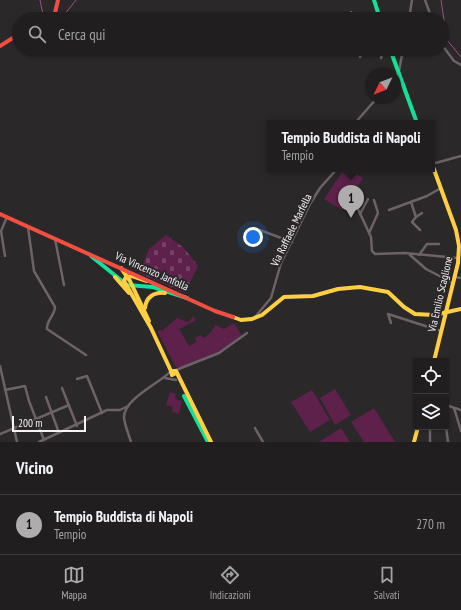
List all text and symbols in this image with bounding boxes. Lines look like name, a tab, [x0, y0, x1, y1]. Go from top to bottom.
search box	[12, 12, 449, 56]
icon: search	[26, 23, 48, 45]
text: Cerca qui	[58, 25, 106, 44]
north arrow	[365, 68, 401, 104]
popup	[267, 120, 435, 172]
text: Tempio Buddista di Napoli	[281, 128, 421, 147]
text: Tempio	[281, 147, 314, 164]
pin: 1	[338, 185, 364, 218]
street label: Via Raffaele Marfella	[267, 191, 315, 270]
your location	[243, 227, 263, 247]
street label: Via Vincenzo Janfolla	[112, 248, 191, 293]
street label: Via Emilio Scaglione	[424, 254, 456, 334]
map controls	[413, 358, 449, 430]
button: locate	[413, 358, 449, 394]
button: layers	[413, 394, 449, 430]
scale bar	[12, 414, 86, 433]
text: 200 m	[18, 416, 42, 430]
text: Vicino	[16, 457, 53, 479]
text: Tempio Buddista di Napoli	[54, 507, 193, 526]
text: 1	[26, 516, 32, 533]
text: 270 m	[416, 516, 445, 533]
text: Tempio	[54, 526, 86, 543]
tab: Mappa	[61, 564, 87, 602]
tab: Indicazioni	[210, 564, 251, 602]
tab: Salvati	[374, 564, 400, 602]

